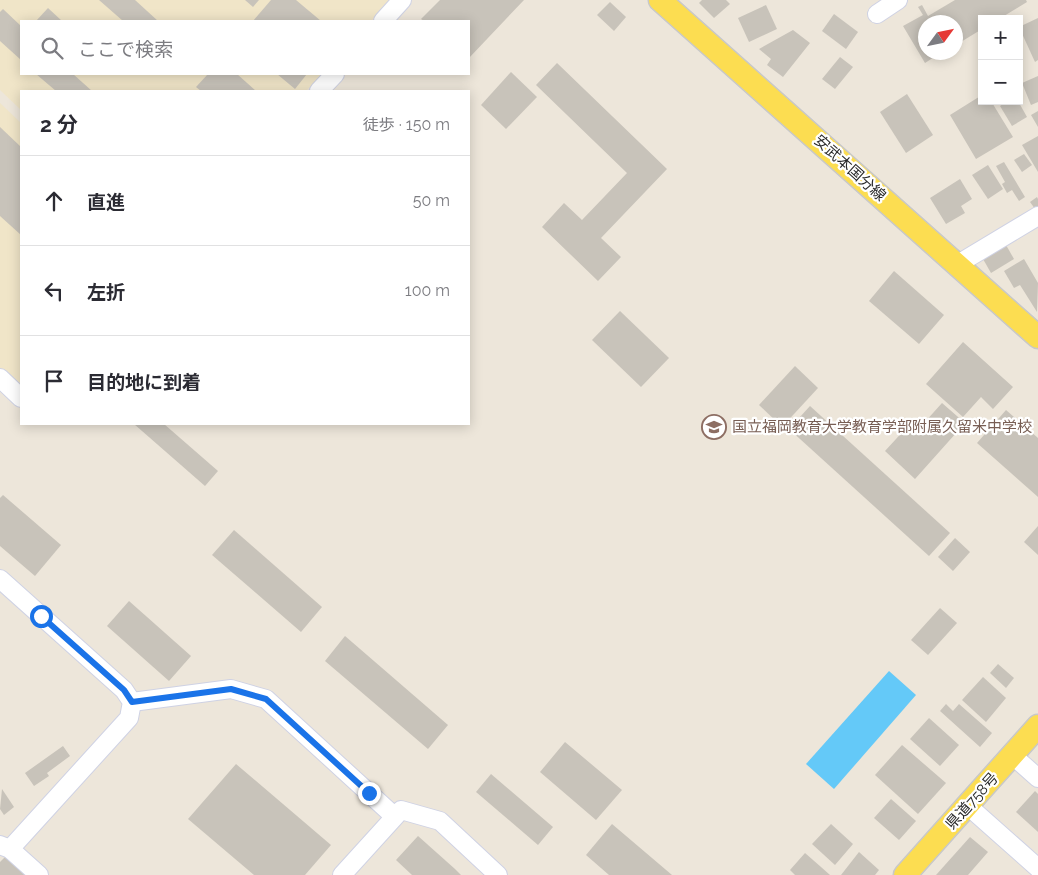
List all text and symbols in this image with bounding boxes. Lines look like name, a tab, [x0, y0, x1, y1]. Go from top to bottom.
north arrow	[918, 15, 963, 60]
map controls	[978, 15, 1023, 105]
button: +	[978, 15, 1023, 60]
search box	[20, 20, 470, 75]
icon: search	[38, 34, 66, 62]
text: ここで検索	[78, 38, 173, 60]
button: −	[978, 60, 1023, 105]
text: 2 分	[40, 112, 78, 137]
text: 徒歩 · 150 m	[363, 115, 450, 134]
street label: 安武本国分線	[811, 131, 889, 205]
icon: ahead	[40, 187, 68, 215]
text: 直進	[87, 191, 125, 213]
text: 50 m	[413, 191, 450, 210]
icon: left	[40, 277, 68, 305]
text: 左折	[87, 281, 125, 303]
text: 100 m	[405, 281, 450, 300]
icon: arrive	[40, 367, 68, 395]
text: 目的地に到着	[87, 371, 201, 393]
school or university icon: 国立福岡教育大学教育学部附属久留米中学校	[701, 414, 727, 440]
place label: 国立福岡教育大学教育学部附属久留米中学校	[732, 418, 1032, 436]
route start	[30, 605, 53, 628]
street label: 県道758号	[942, 769, 1002, 833]
route end	[358, 782, 381, 805]

